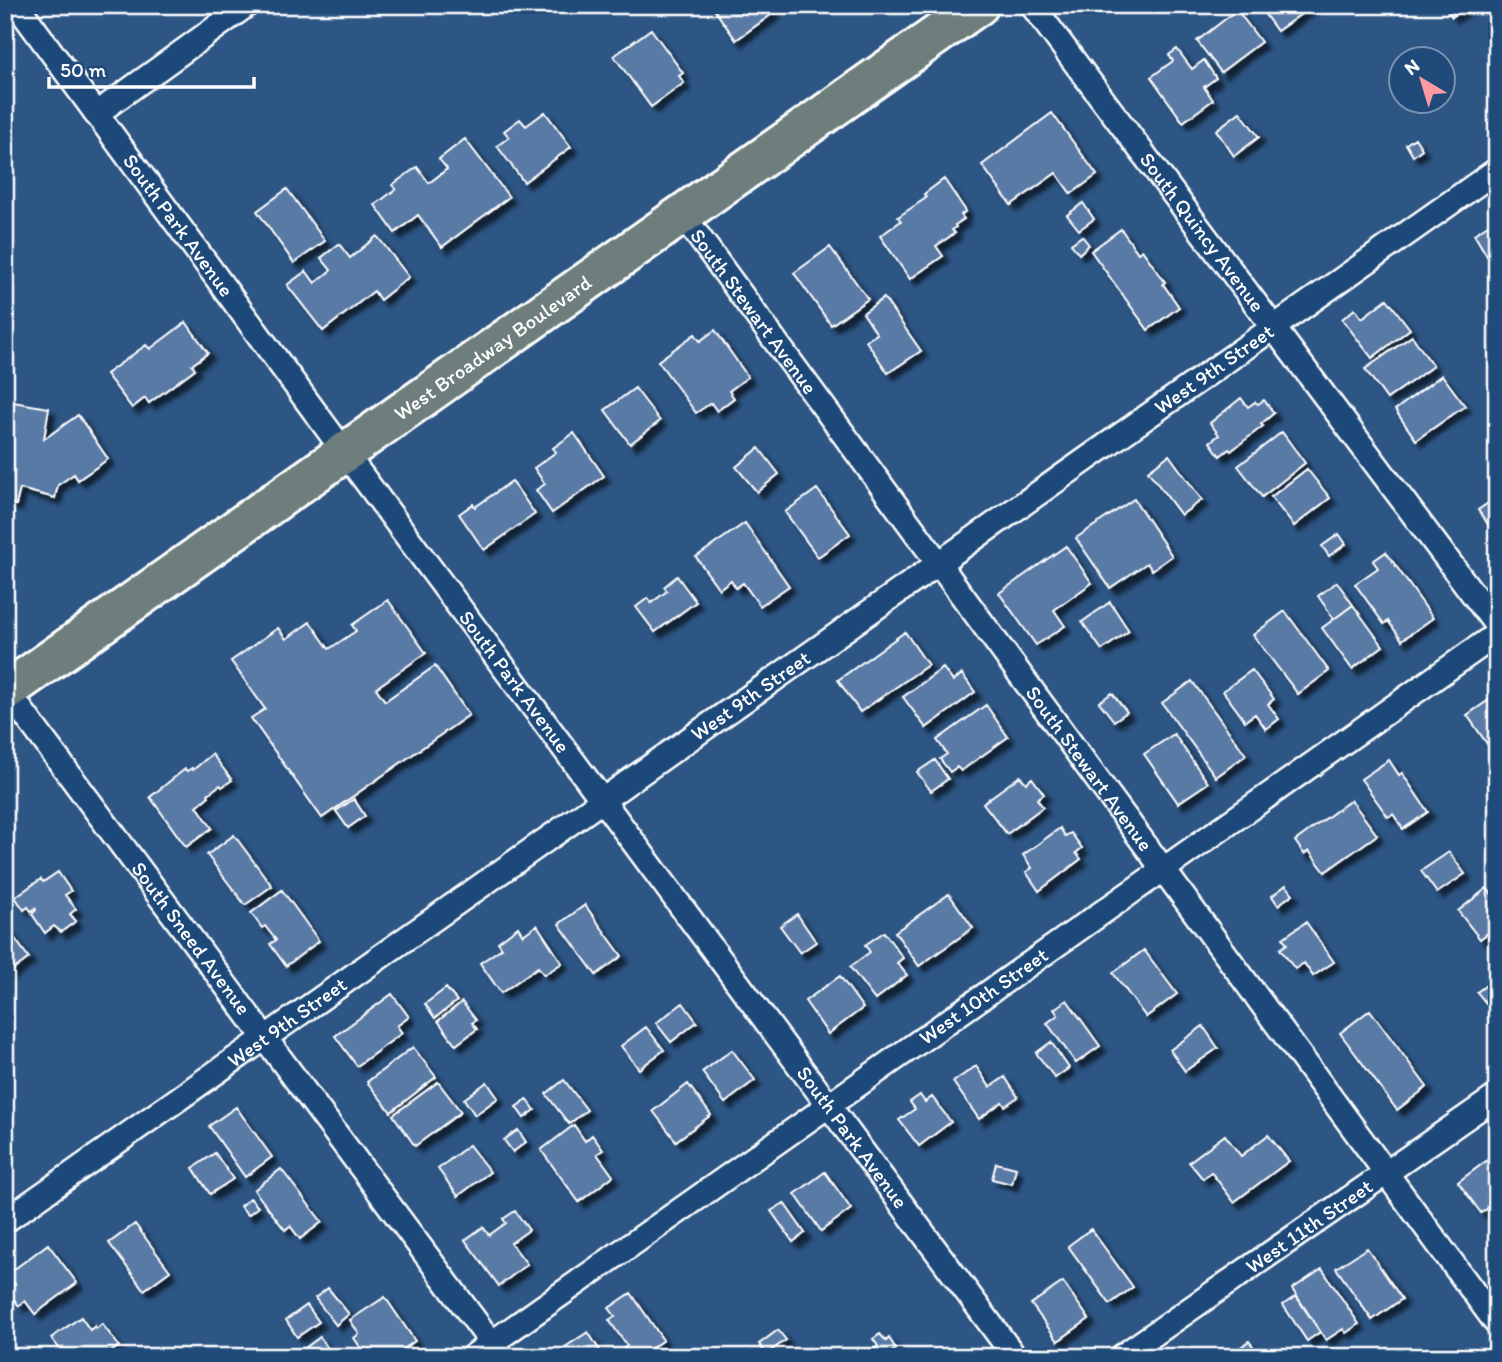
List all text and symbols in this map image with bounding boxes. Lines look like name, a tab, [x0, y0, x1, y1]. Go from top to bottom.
scale bar	[49, 46, 254, 90]
north arrow	[1386, 46, 1456, 116]
text: N	[1400, 54, 1424, 80]
text: 50 m	[60, 57, 107, 82]
street label: South Quincy Avenue	[1135, 147, 1270, 317]
street label: South Park Avenue	[118, 149, 239, 301]
street label: South Stewart Avenue	[685, 224, 823, 399]
street label: West Broadway Boulevard	[389, 269, 596, 426]
street label: West 9th Street	[1149, 318, 1278, 419]
street label: South Park Avenue	[454, 605, 576, 758]
street label: West 9th Street	[686, 645, 815, 746]
street label: South Stewart Avenue	[1021, 681, 1158, 856]
street label: South Sneed Avenue	[126, 857, 256, 1020]
street label: West 10th Street	[914, 942, 1053, 1050]
street label: West 9th Street	[222, 971, 351, 1072]
street label: South Park Avenue	[792, 1061, 914, 1213]
street label: West 11th Street	[1241, 1173, 1377, 1279]

